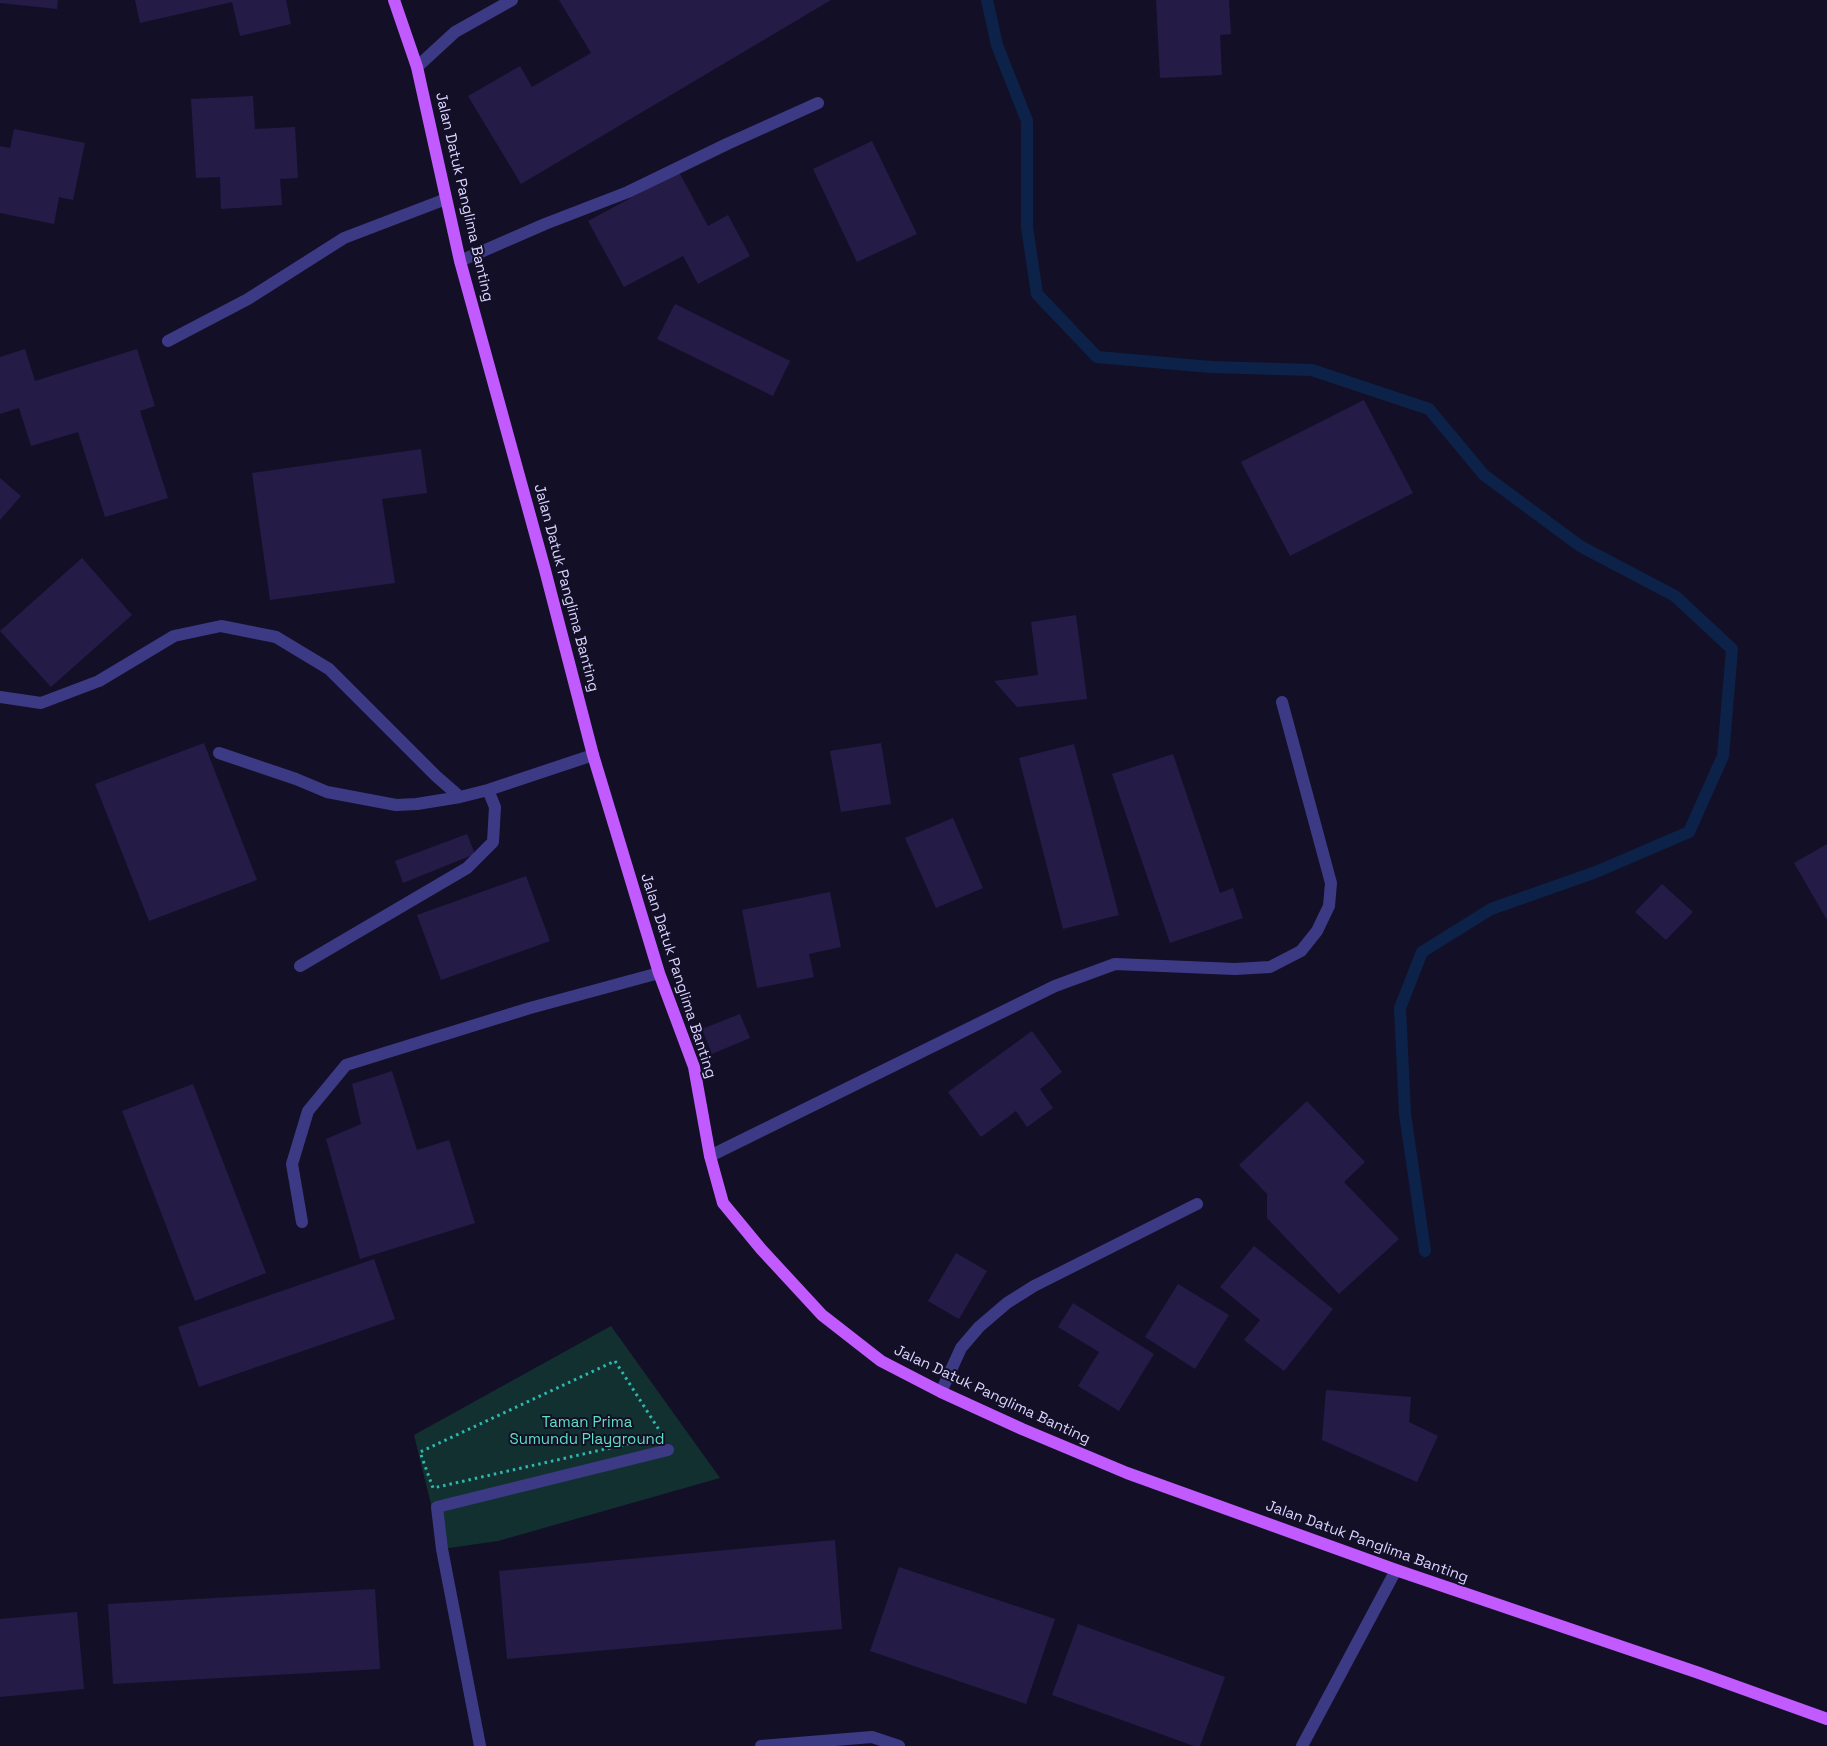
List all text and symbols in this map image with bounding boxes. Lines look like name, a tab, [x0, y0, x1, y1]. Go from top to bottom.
street label: Jalan Datuk Panglima Banting	[431, 90, 497, 304]
street label: Jalan Datuk Panglima Banting	[530, 482, 602, 694]
street label: Jalan Datuk Panglima Banting	[636, 871, 720, 1081]
street label: Jalan Datuk Panglima Banting	[891, 1342, 1093, 1448]
park label: Taman Prima Sumundu Playground	[510, 1414, 664, 1449]
street label: Jalan Datuk Panglima Banting	[1263, 1497, 1471, 1587]

